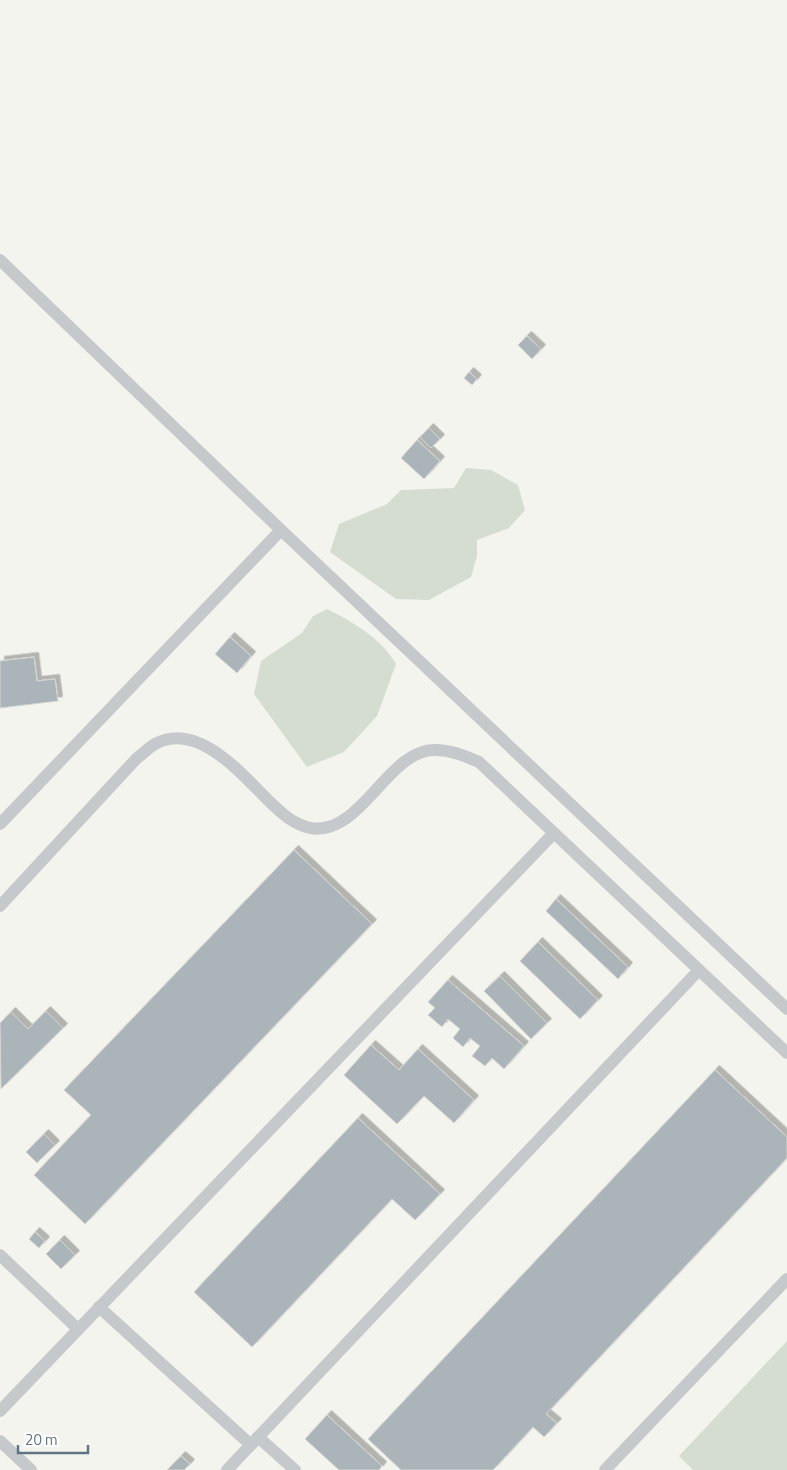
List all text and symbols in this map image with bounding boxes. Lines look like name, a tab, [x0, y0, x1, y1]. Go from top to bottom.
scale bar	[18, 1422, 88, 1454]
text: 20 m	[25, 1428, 58, 1451]

